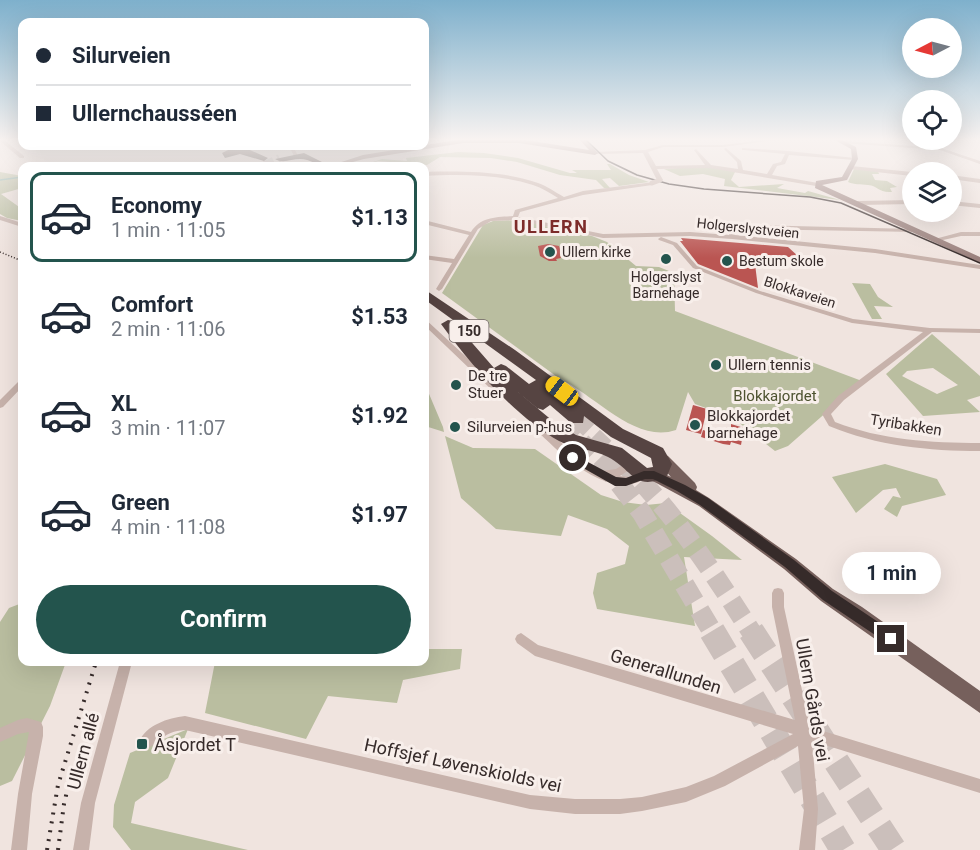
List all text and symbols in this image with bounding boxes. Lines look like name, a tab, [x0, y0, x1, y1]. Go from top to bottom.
north arrow	[902, 18, 962, 78]
map controls	[902, 18, 962, 222]
text: Silurveien	[72, 43, 171, 68]
button: locate	[902, 90, 962, 150]
text: Ullernchausséen	[72, 101, 237, 126]
button: layers	[902, 162, 962, 222]
icon: car	[39, 190, 93, 244]
text: Economy	[111, 193, 202, 218]
text: $1.13	[351, 205, 408, 230]
street label: Holgerslystveien	[696, 215, 800, 241]
district label: ULLERN	[514, 216, 588, 237]
text: 1 min · 11:05	[111, 218, 226, 242]
place label: Ullern kirke	[562, 244, 631, 260]
marker: Ullern kirke	[543, 245, 557, 259]
marker: Holgerslyst Barnehage	[659, 252, 673, 266]
place label: Bestum skole	[739, 253, 824, 269]
marker: Bestum skole	[720, 254, 734, 268]
place label: Holgerslyst Barnehage	[631, 269, 702, 301]
street label: Blokkaveien	[762, 273, 838, 311]
icon: car	[39, 289, 93, 343]
text: Comfort	[111, 292, 193, 317]
text: $1.53	[351, 304, 408, 329]
text: 2 min · 11:06	[111, 317, 226, 341]
road number: 150	[450, 320, 488, 342]
place label: Ullern tennis	[728, 356, 811, 374]
marker: Ullern tennis	[709, 358, 723, 372]
place label: De tre Stuer	[468, 367, 507, 402]
car	[542, 373, 582, 409]
marker: De tre Stuer	[449, 378, 463, 392]
park label: Blokkajordet	[733, 387, 817, 405]
icon: car	[39, 388, 93, 442]
text: XL	[111, 391, 137, 416]
text: $1.92	[351, 403, 408, 428]
place label: Blokkajordet barnehage	[707, 407, 790, 442]
street label: Tyribakken	[869, 410, 943, 440]
text: 3 min · 11:07	[111, 416, 226, 440]
place label: Silurveien p-hus	[467, 418, 572, 436]
marker: Blokkajordet barnehage	[688, 418, 702, 432]
marker: Silurveien p-hus	[448, 420, 462, 434]
route start	[559, 444, 586, 471]
icon: car	[39, 487, 93, 541]
text: Green	[111, 490, 170, 515]
text: $1.97	[351, 502, 408, 527]
text: 4 min · 11:08	[111, 515, 226, 539]
callout: 1 min	[842, 552, 940, 594]
text: 1 min	[866, 561, 917, 585]
button: Confirm	[36, 585, 411, 654]
route end	[877, 625, 904, 652]
street label: Ullern Gårds vei	[792, 637, 834, 763]
street label: Generallunden	[608, 644, 724, 698]
street label: Ullern allé	[63, 710, 103, 792]
place label: Åsjordet T	[154, 733, 236, 755]
street label: Hoffsjef Løvenskiolds vei	[362, 734, 564, 796]
marker: Åsjordet T	[135, 737, 149, 751]

